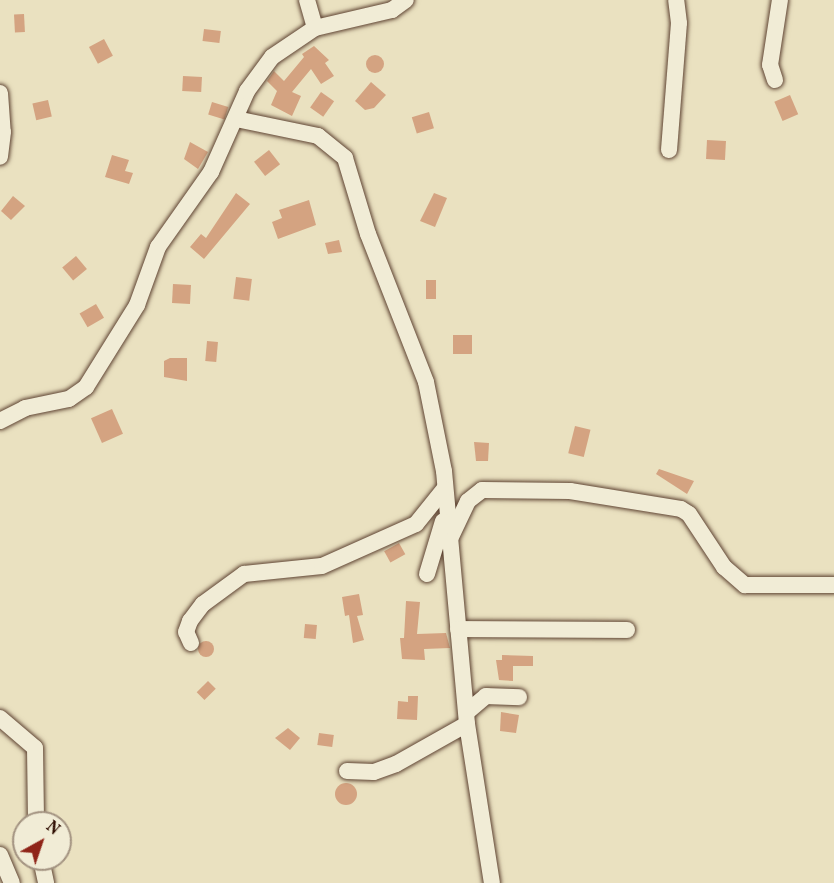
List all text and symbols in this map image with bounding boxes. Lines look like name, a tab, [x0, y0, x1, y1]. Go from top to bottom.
north arrow	[12, 811, 72, 871]
text: N	[41, 817, 64, 841]

